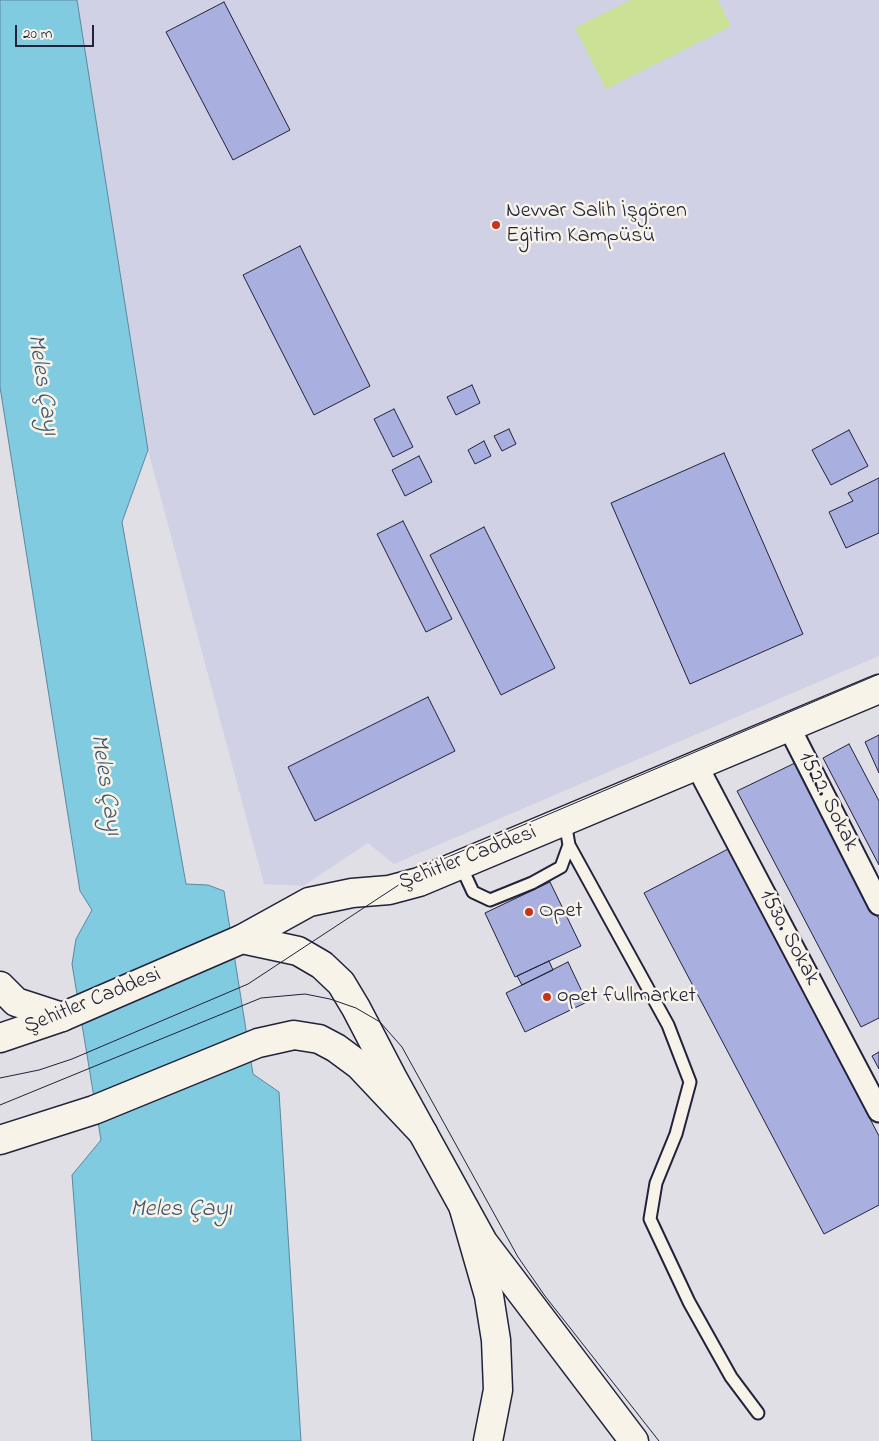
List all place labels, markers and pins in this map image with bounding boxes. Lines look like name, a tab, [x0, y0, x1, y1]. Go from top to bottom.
place label: Nevvar Salih İşgören Eğitim Kampüsü	[506, 199, 687, 250]
marker: Nevvar Salih İşgören Eğitim Kampüsü	[490, 219, 502, 231]
place label: Opet	[539, 899, 583, 925]
marker: Opet	[523, 906, 535, 918]
place label: opet fullmarket	[557, 984, 696, 1010]
marker: opet fullmarket	[541, 991, 553, 1003]

